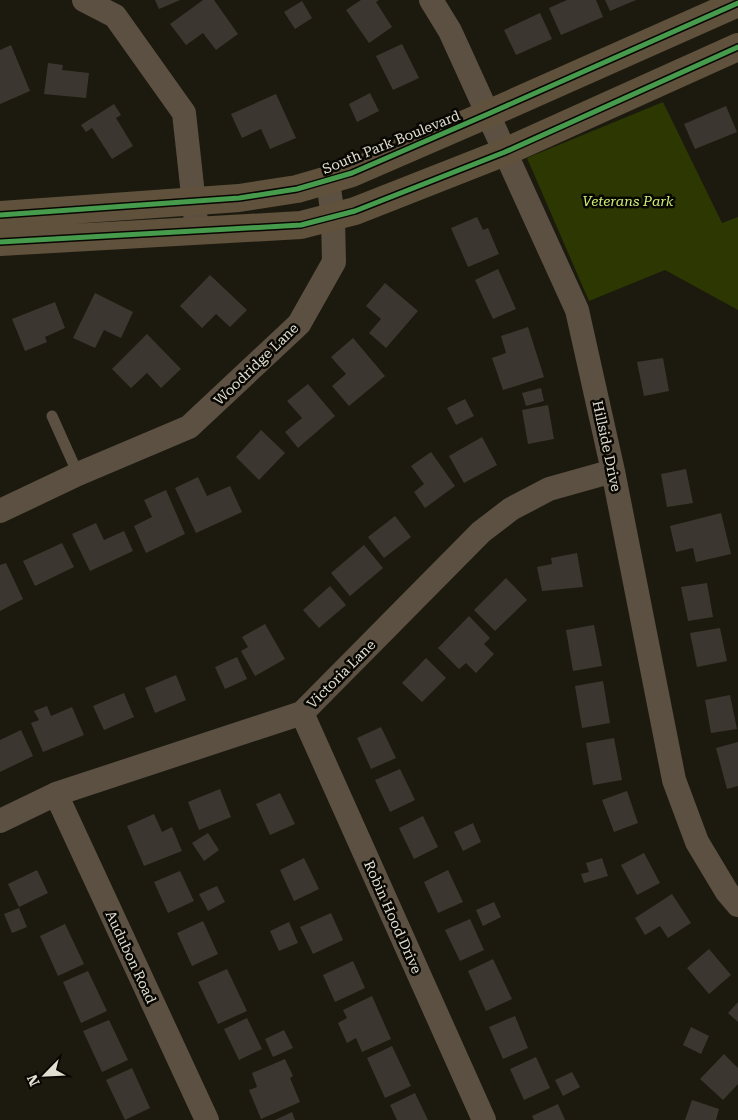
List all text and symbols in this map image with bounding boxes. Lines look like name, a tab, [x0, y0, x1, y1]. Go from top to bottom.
street label: South Park Boulevard	[320, 107, 462, 177]
park label: Veterans Park	[583, 193, 674, 209]
street label: Woodridge Lane	[211, 320, 302, 408]
street label: Hillside Drive	[590, 399, 625, 493]
street label: Victoria Lane	[303, 636, 379, 712]
street label: Robin Hood Drive	[361, 858, 425, 976]
street label: Audubon Road	[102, 908, 160, 1006]
north arrow	[20, 1050, 70, 1100]
text: N	[24, 1072, 43, 1088]

